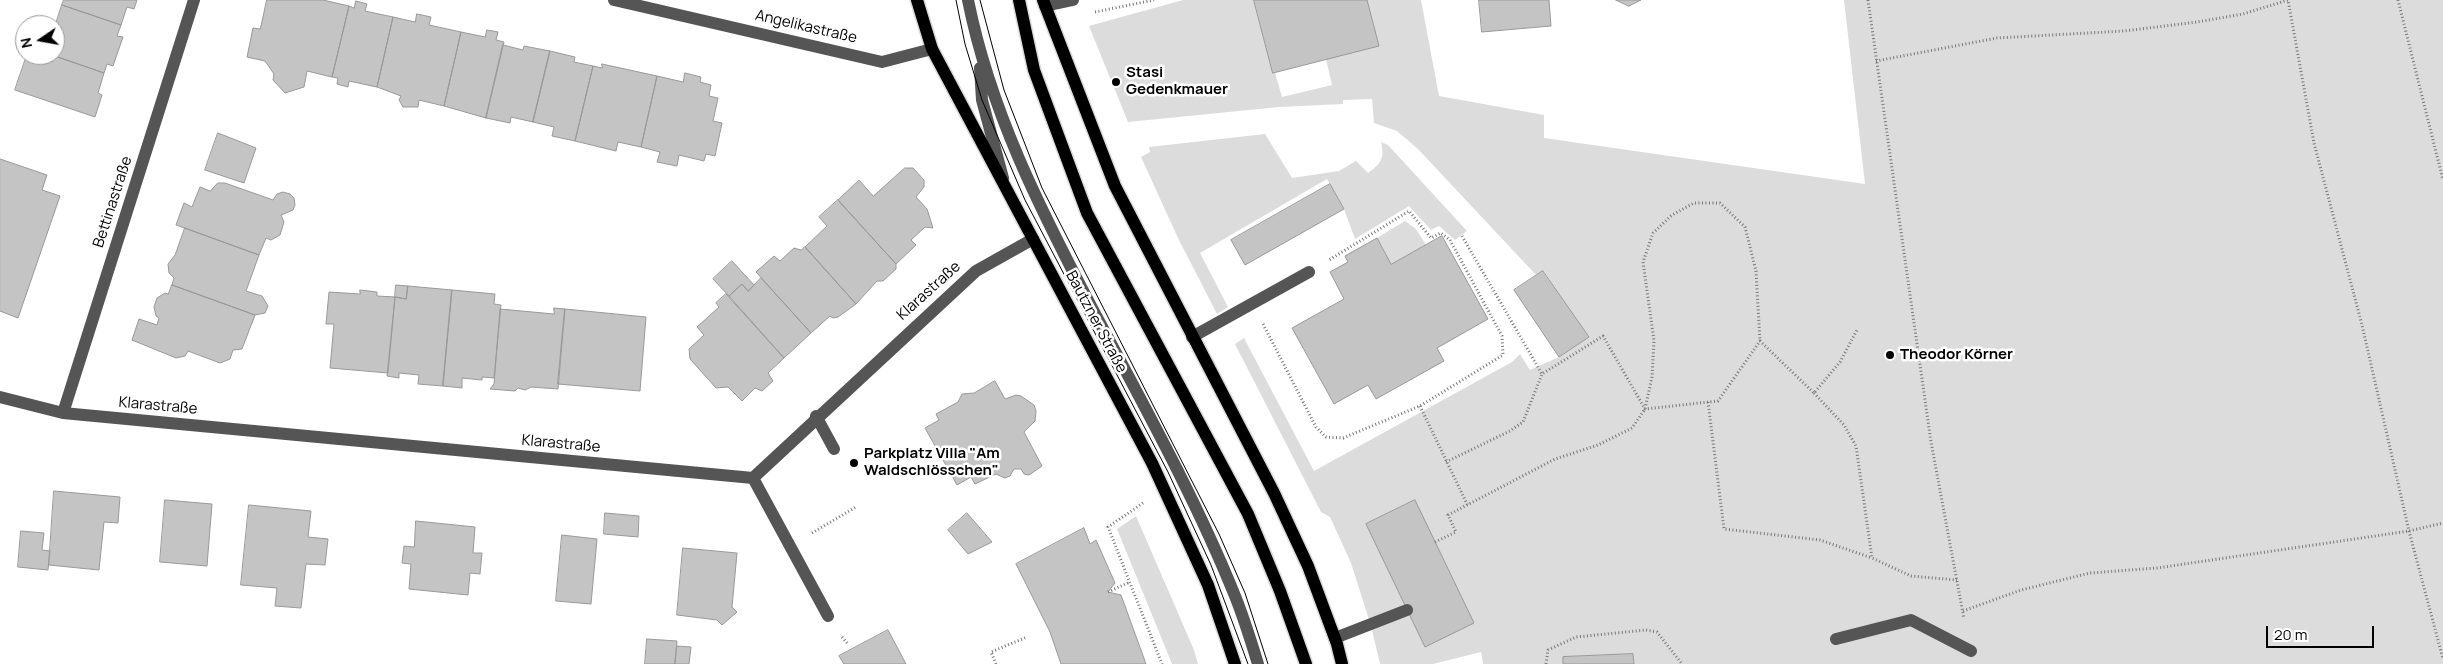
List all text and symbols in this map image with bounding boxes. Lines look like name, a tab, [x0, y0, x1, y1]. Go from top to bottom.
street label: Angelikastraße	[753, 7, 859, 47]
north arrow	[15, 15, 65, 65]
text: N	[15, 36, 36, 50]
place label: Stasi Gedenkmauer	[1126, 64, 1228, 99]
marker: Stasi Gedenkmauer	[1110, 76, 1122, 88]
street label: Bettinastraße	[90, 154, 136, 250]
street label: Klarastraße	[894, 258, 964, 324]
street label: Bautzner Straße	[1062, 268, 1130, 376]
place label: Theodor Körner	[1900, 346, 2013, 364]
marker: Theodor Körner	[1884, 349, 1896, 361]
street label: Klarastraße	[118, 394, 198, 418]
street label: Klarastraße	[521, 432, 601, 456]
place label: Parkplatz Villa "Am Waldschlösschen"	[864, 445, 1000, 480]
marker: Parkplatz Villa "Am Waldschlösschen"	[848, 457, 860, 469]
scale bar	[2268, 616, 2376, 648]
text: 20 m	[2274, 624, 2307, 645]

